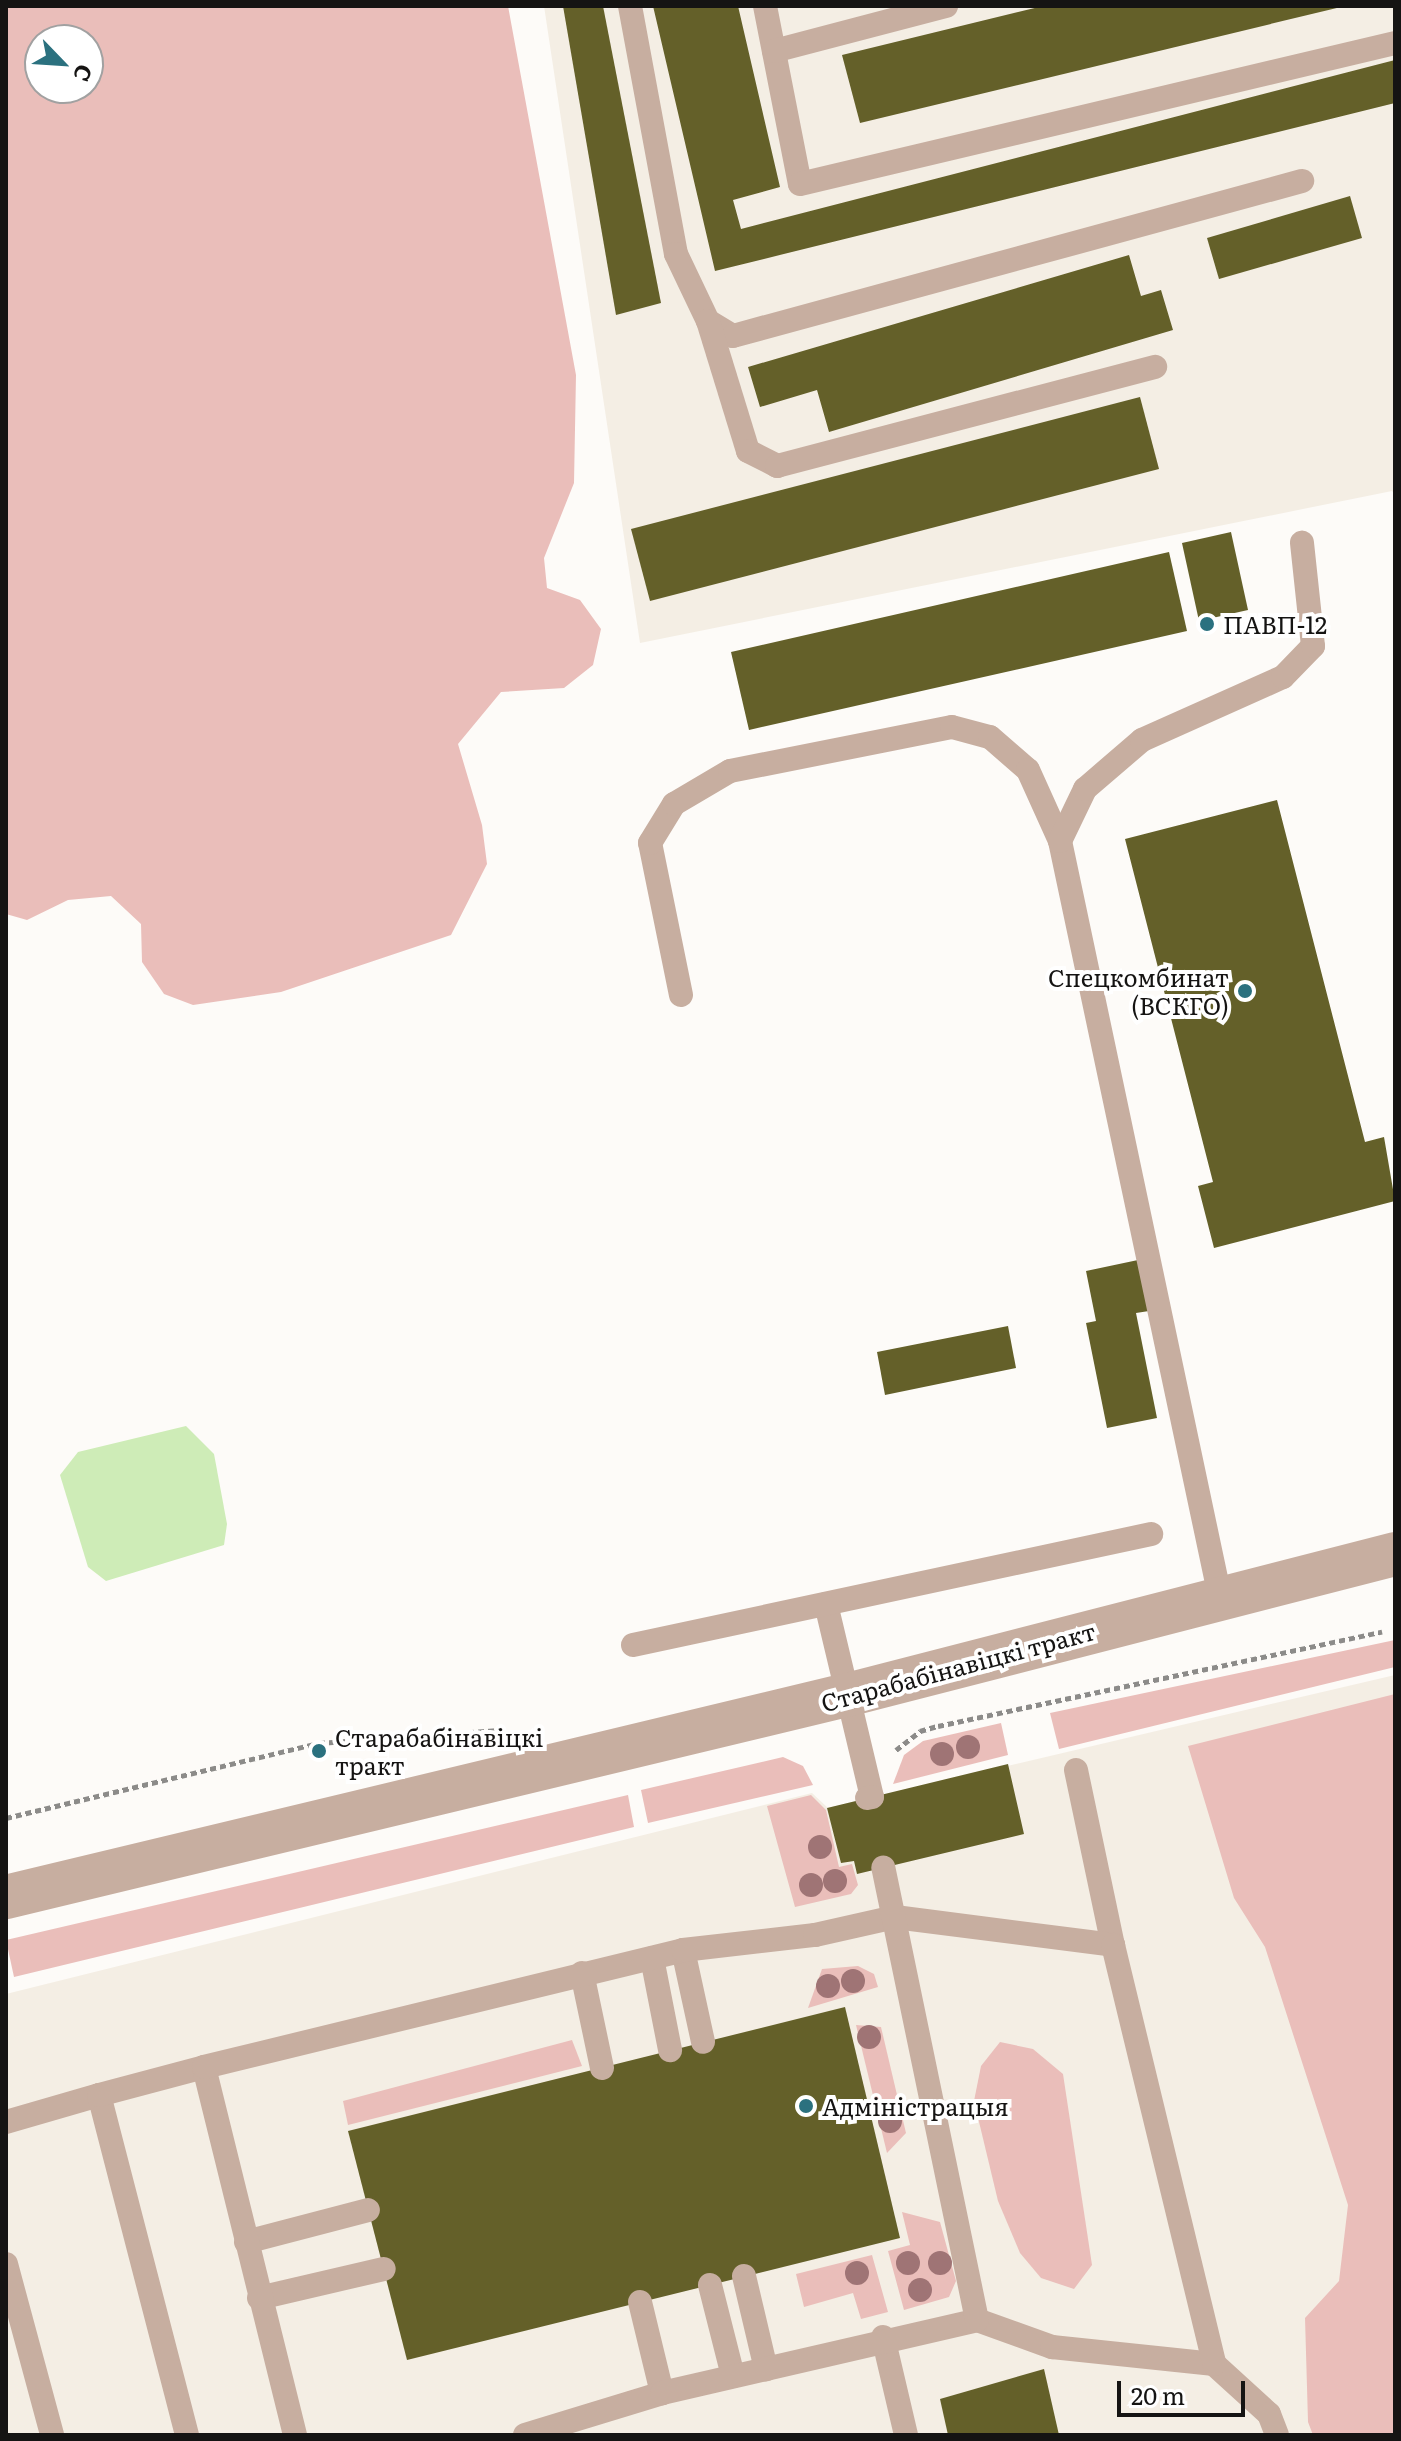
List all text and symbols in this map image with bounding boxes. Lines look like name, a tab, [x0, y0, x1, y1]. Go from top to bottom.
north arrow	[24, 24, 104, 104]
text: С	[66, 59, 103, 88]
place label: ПАВП-12	[1223, 610, 1327, 638]
marker: ПАВП-12	[1198, 615, 1216, 633]
place label: Спецкомбинат (ВСКГО)	[1048, 963, 1229, 1019]
marker: Спецкомбинат (ВСКГО)	[1236, 982, 1254, 1000]
street label: Старабабінавіцкі тракт	[818, 1615, 1098, 1717]
place label: Старабабінавіцкі тракт	[335, 1723, 543, 1779]
marker: Старабабінавіцкі тракт	[310, 1742, 328, 1760]
place label: Адміністрацыя	[822, 2092, 1009, 2120]
marker: Адміністрацыя	[797, 2097, 815, 2115]
scale bar	[1121, 2365, 1249, 2415]
text: 20 m	[1131, 2377, 1185, 2412]

